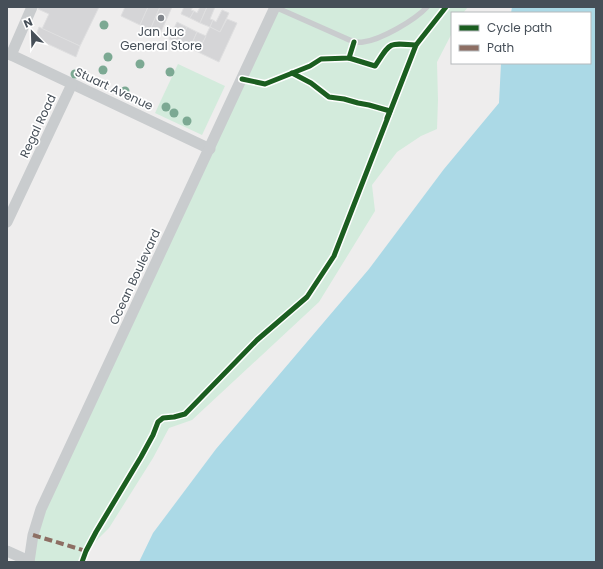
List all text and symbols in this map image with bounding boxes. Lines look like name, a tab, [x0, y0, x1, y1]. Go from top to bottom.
north arrow	[12, 12, 52, 52]
legend	[451, 12, 591, 64]
marker: Jan Juc General Store	[156, 13, 166, 23]
text: N	[21, 14, 35, 32]
text: Cycle path	[487, 19, 552, 36]
place label: Jan Juc General Store	[120, 23, 202, 54]
text: Path	[487, 39, 514, 56]
street label: Stuart Avenue	[72, 63, 156, 114]
street label: Regal Road	[15, 91, 60, 160]
street label: Ocean Boulevard	[105, 226, 164, 327]

